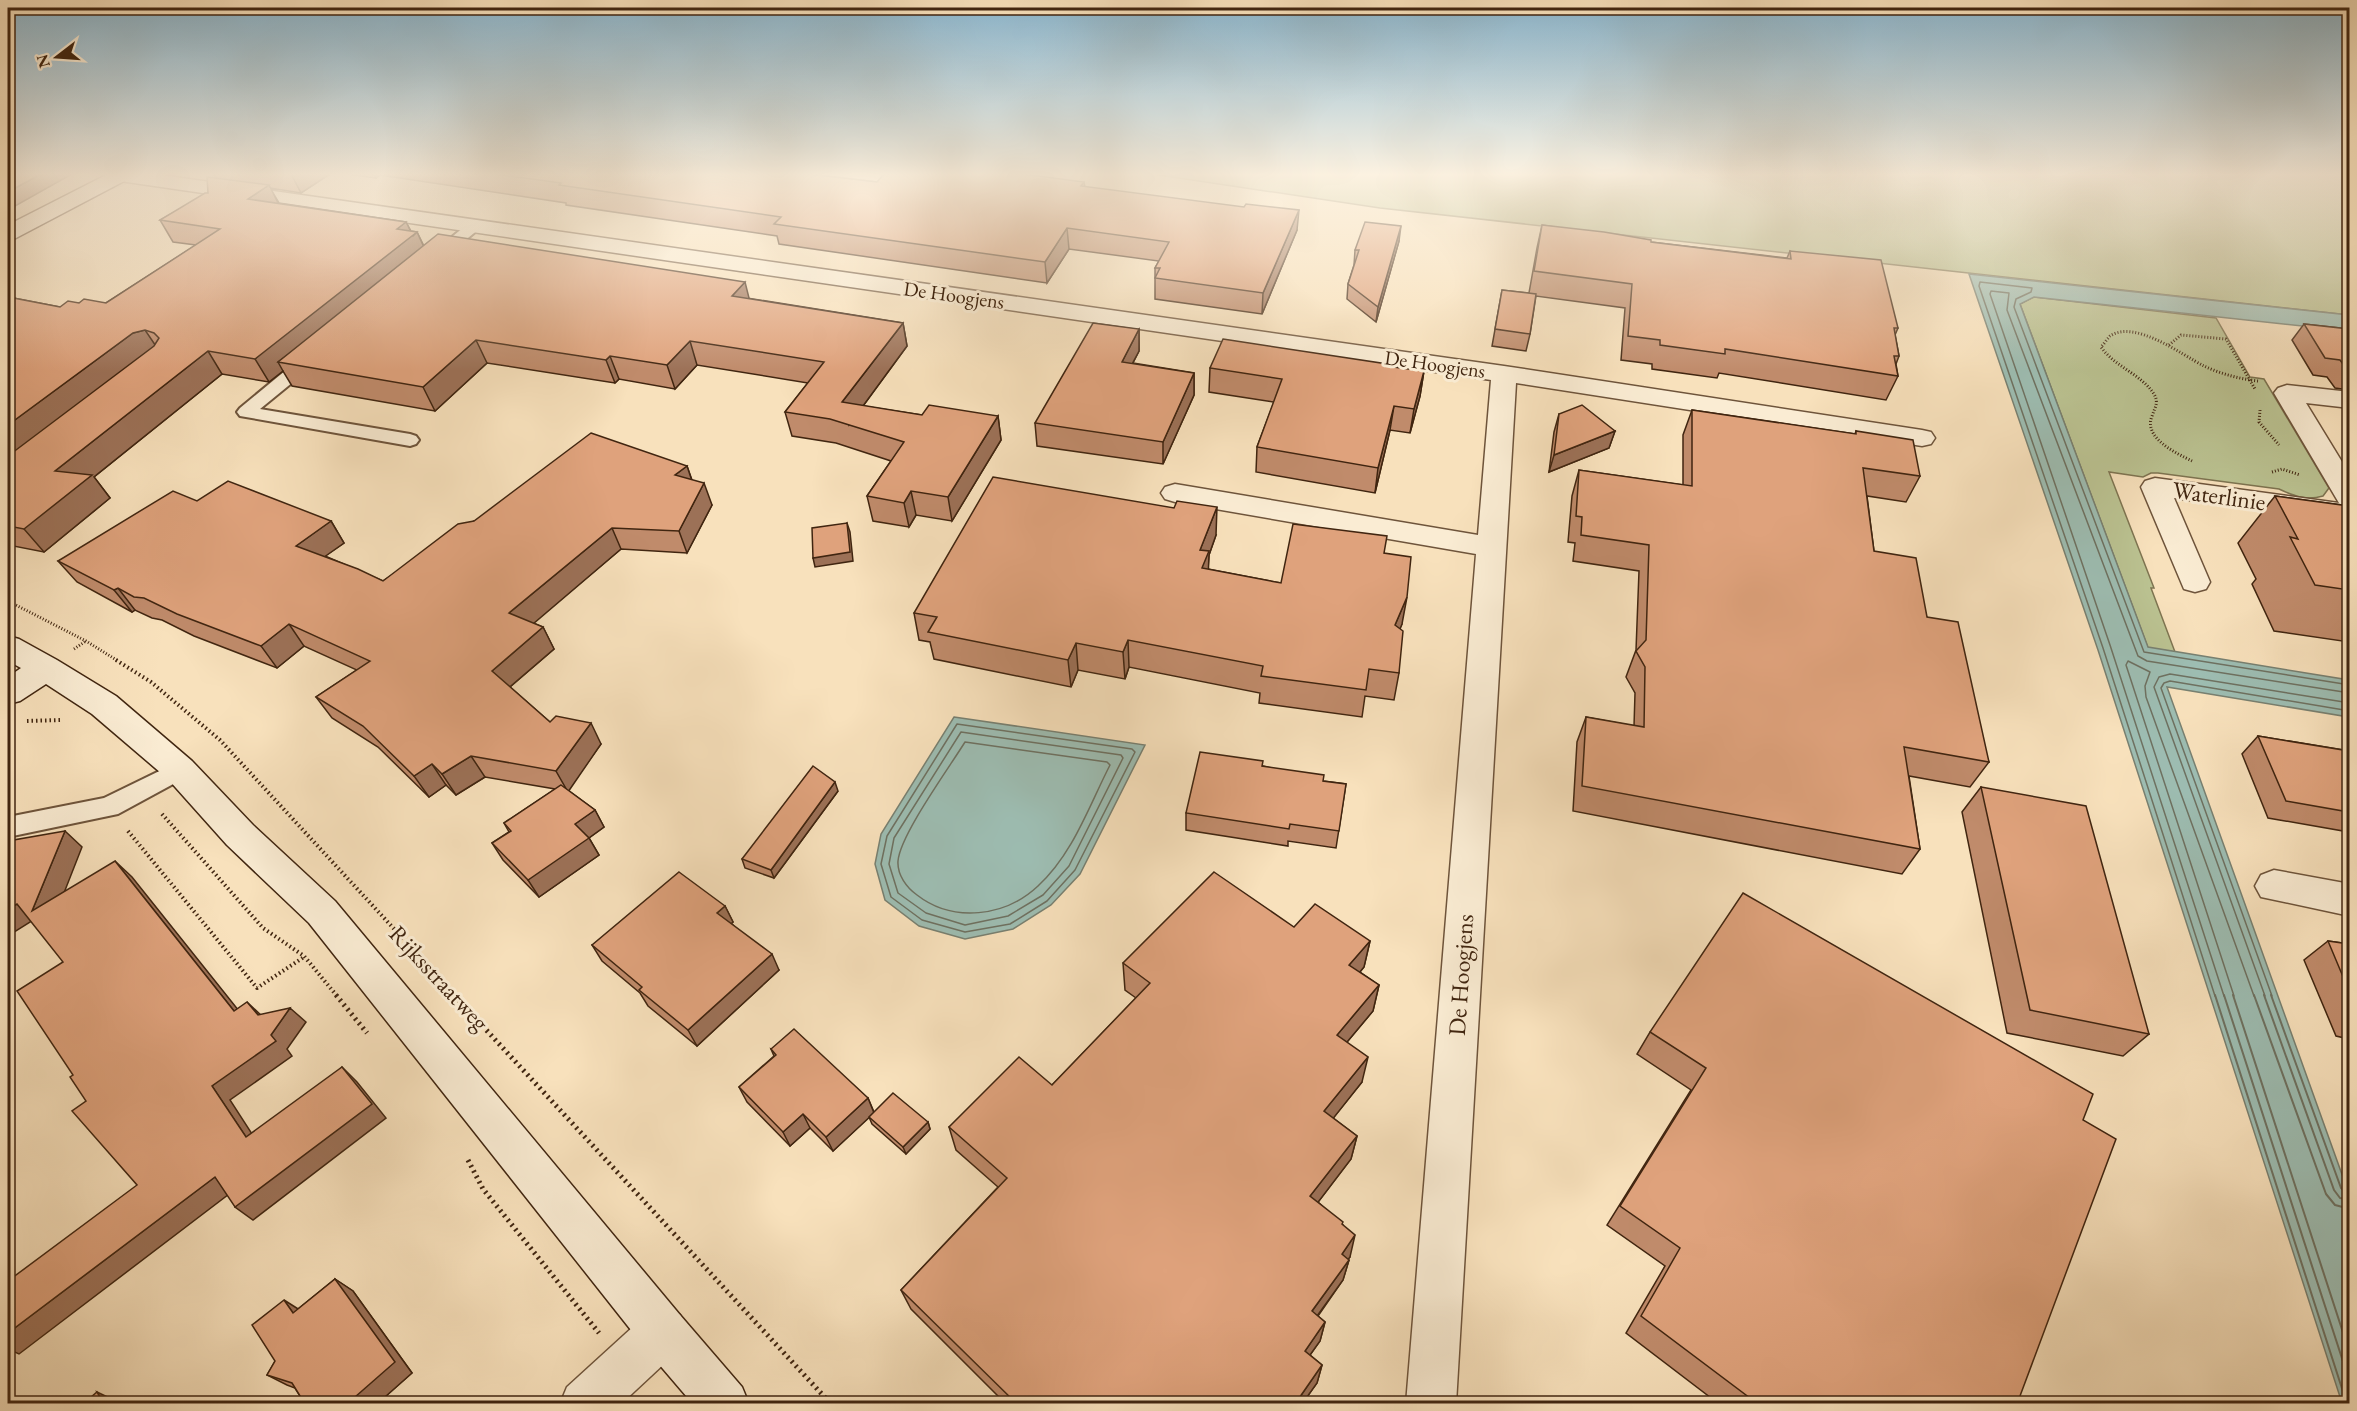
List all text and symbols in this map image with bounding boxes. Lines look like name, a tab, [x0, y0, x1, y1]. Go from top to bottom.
north arrow	[27, 27, 87, 87]
text: N	[31, 52, 55, 71]
street label: De Hoogjens	[902, 275, 1006, 315]
street label: De Hoogjens	[1383, 344, 1487, 384]
street label: Waterlinie	[2171, 474, 2268, 517]
street label: De Hoogjens	[1441, 913, 1480, 1037]
street label: Rijksstraatweg	[383, 918, 496, 1037]

